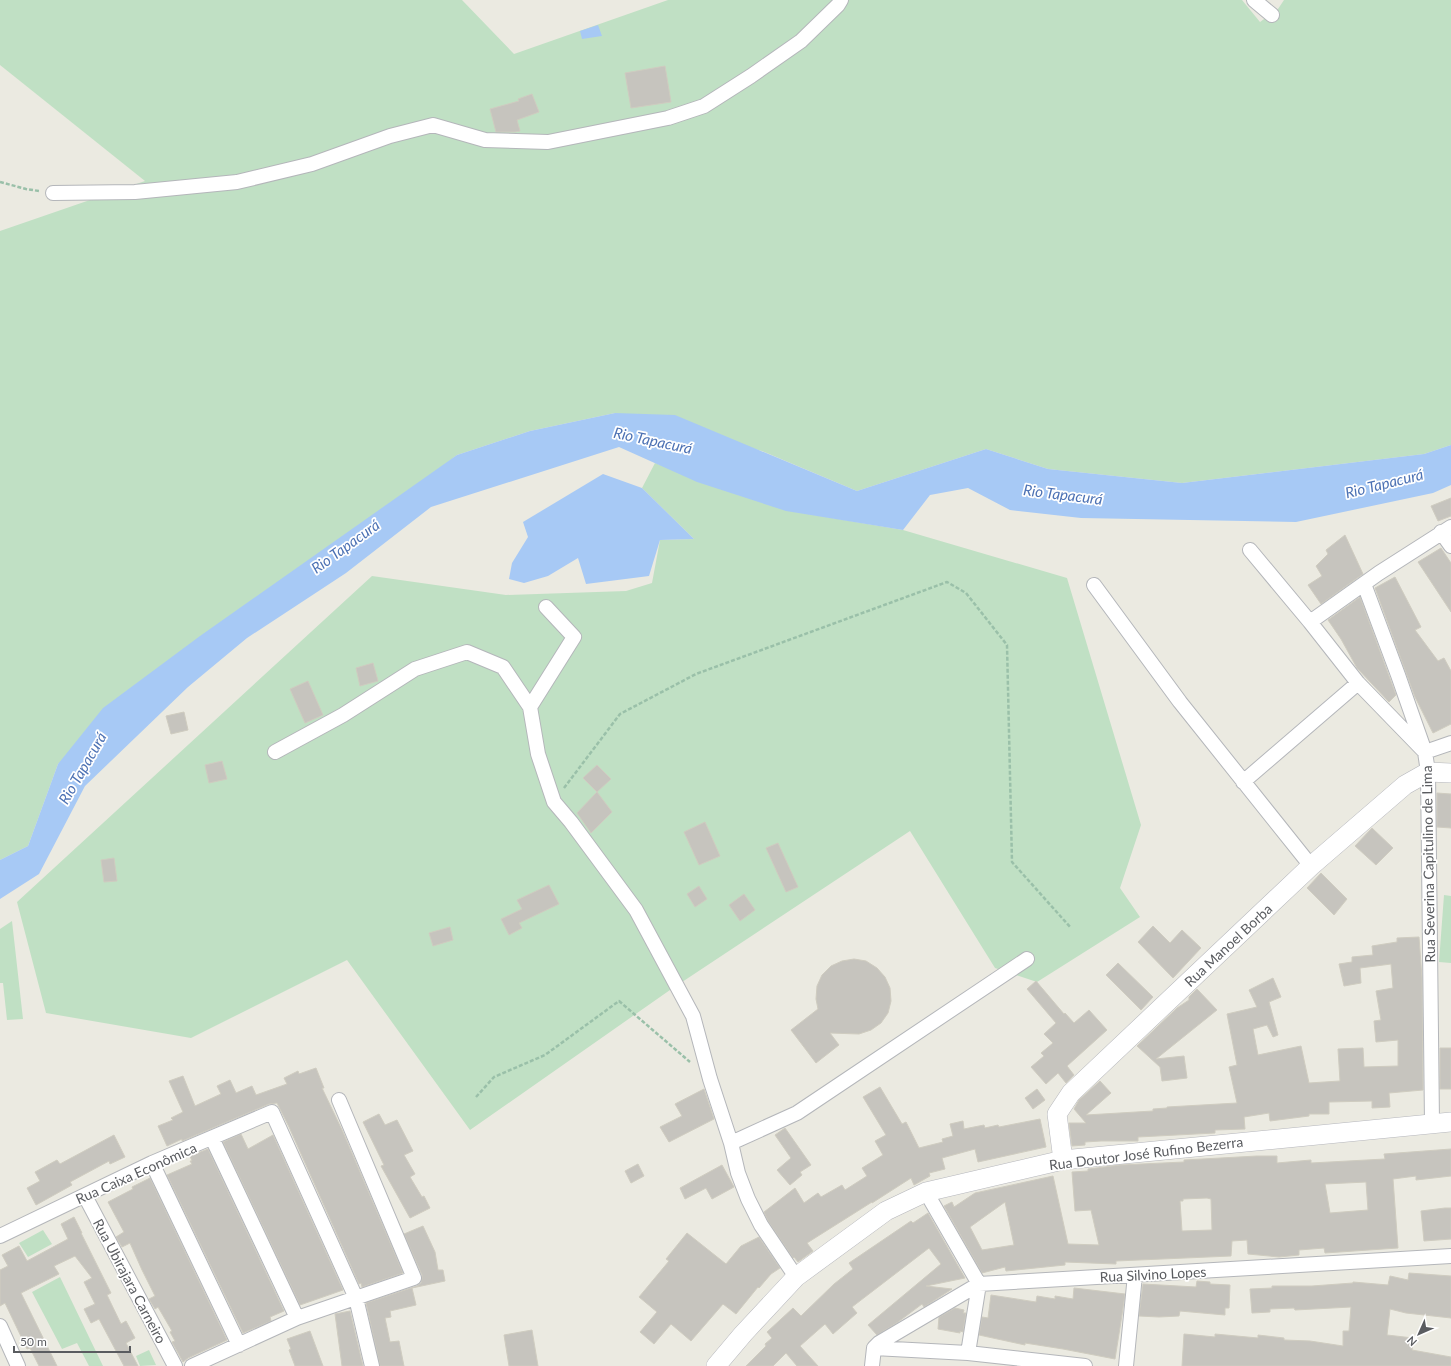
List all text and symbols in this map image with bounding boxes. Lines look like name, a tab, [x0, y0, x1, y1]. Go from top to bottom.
water label: Rio Tapacurá	[612, 423, 694, 457]
water label: Rio Tapacurá	[1343, 465, 1425, 501]
water label: Rio Tapacurá	[1022, 480, 1104, 508]
water label: Rio Tapacurá	[307, 515, 383, 577]
water label: Rio Tapacurá	[54, 729, 110, 807]
street label: Rua Severina Capitulino de Lima	[1418, 765, 1438, 963]
street label: Rua Manoel Borba	[1181, 900, 1275, 990]
street label: Rua Doutor José Rufino Bezerra	[1048, 1133, 1244, 1173]
street label: Rua Caixa Econômica	[73, 1139, 199, 1207]
street label: Rua Ubirajara Carneiro	[90, 1216, 170, 1346]
street label: Rua Silvino Lopes	[1099, 1263, 1207, 1285]
north arrow	[1399, 1314, 1439, 1354]
scale bar	[14, 1328, 130, 1354]
text: 50 m	[20, 1334, 47, 1349]
text: N	[1404, 1334, 1419, 1349]

